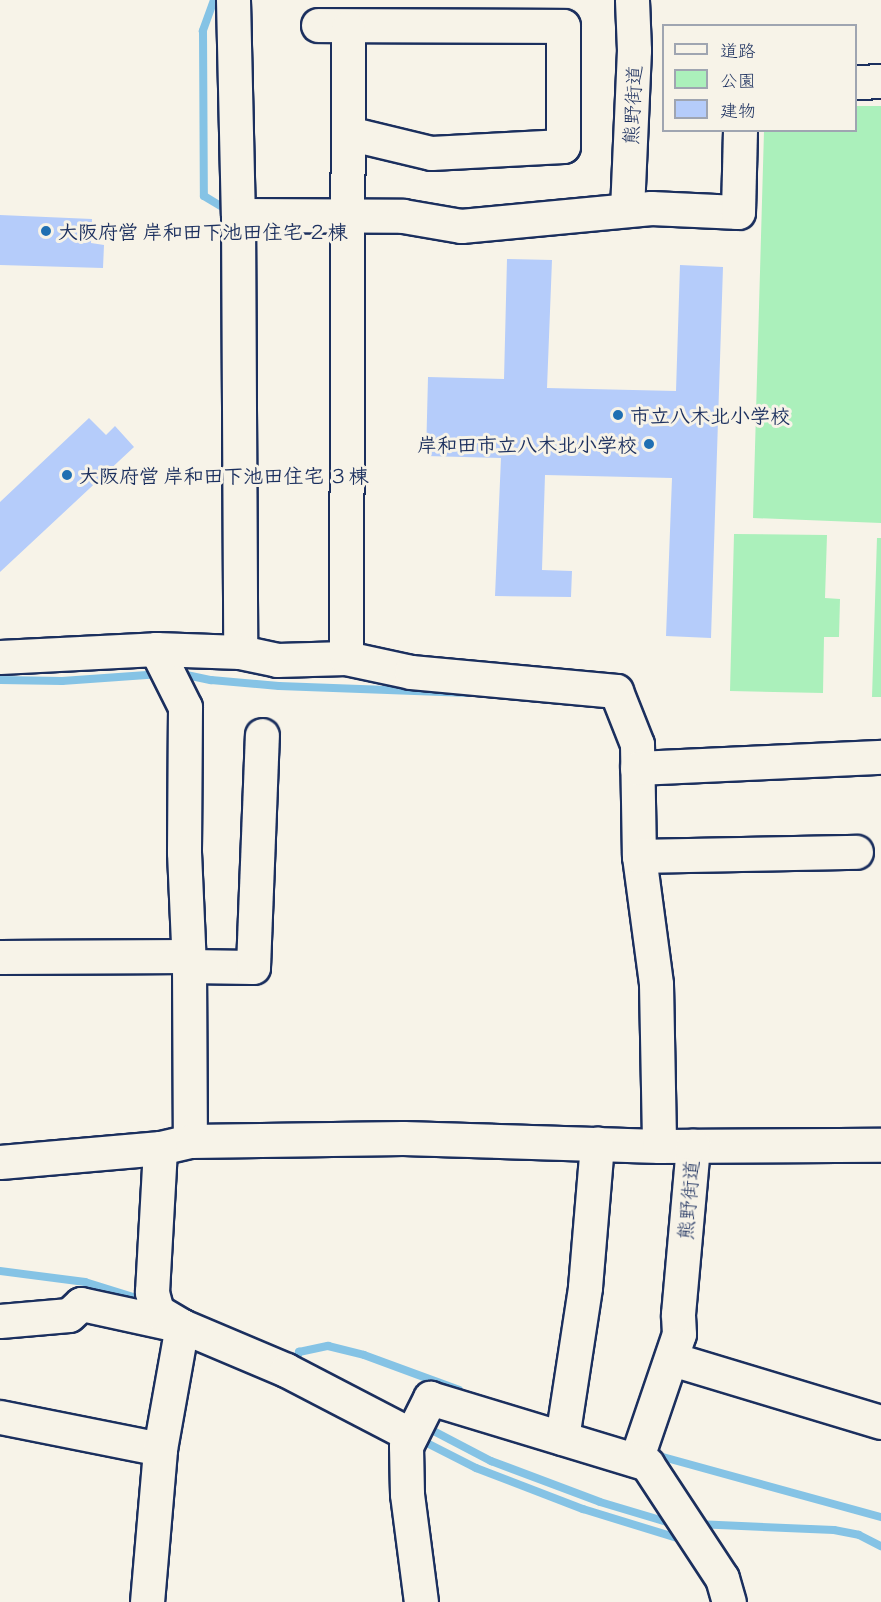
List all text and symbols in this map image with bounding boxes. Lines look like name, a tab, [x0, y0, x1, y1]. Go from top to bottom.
legend	[662, 24, 857, 132]
text: 道路	[720, 38, 756, 63]
street label: 熊野街道	[618, 64, 646, 146]
text: 公園	[720, 68, 756, 93]
text: 建物	[720, 98, 756, 123]
place label: 大阪府営 岸和田下池田住宅 ２棟	[58, 219, 347, 243]
marker: 大阪府営 岸和田下池田住宅 ２棟	[39, 224, 53, 238]
place label: 市立八木北小学校	[630, 403, 790, 427]
marker: 市立八木北小学校	[611, 408, 625, 422]
place label: 岸和田市立八木北小学校	[417, 432, 637, 456]
marker: 岸和田市立八木北小学校	[642, 437, 656, 451]
place label: 大阪府営 岸和田下池田住宅 ３棟	[79, 463, 368, 487]
marker: 大阪府営 岸和田下池田住宅 ３棟	[60, 468, 74, 482]
street label: 熊野街道	[673, 1159, 703, 1241]

